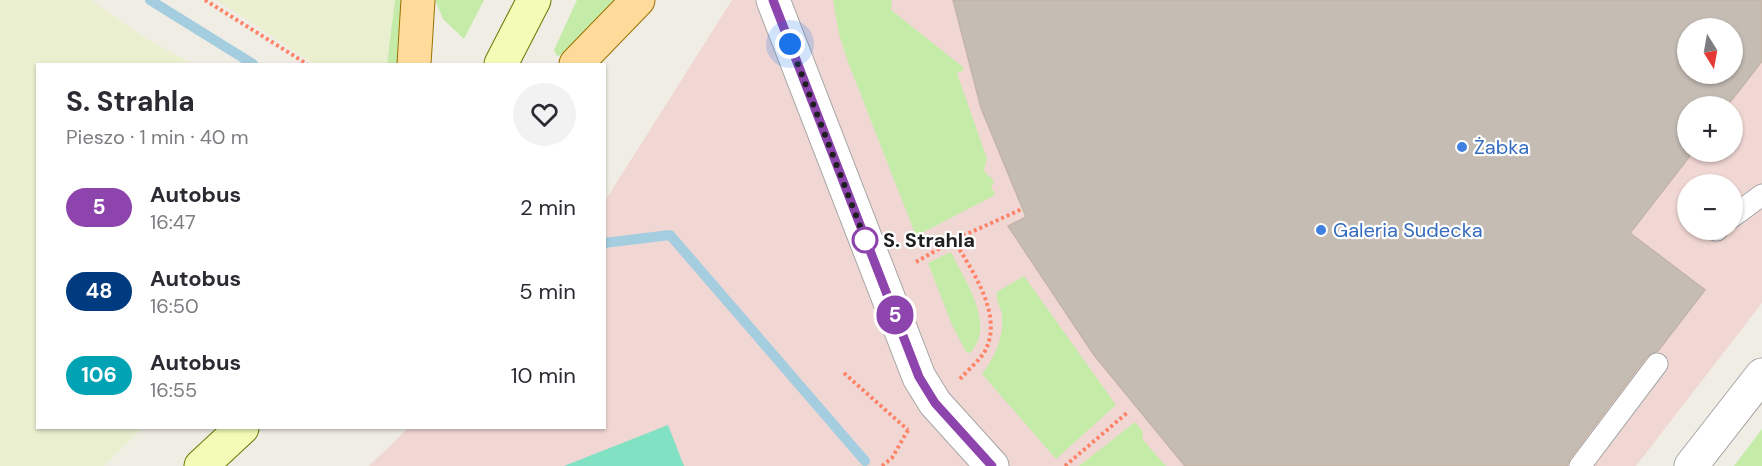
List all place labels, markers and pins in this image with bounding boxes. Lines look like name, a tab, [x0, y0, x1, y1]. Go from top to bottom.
place label: Żabka	[1474, 134, 1529, 160]
marker: Żabka	[1455, 140, 1469, 154]
place label: Galeria Sudecka	[1333, 217, 1483, 243]
marker: Galeria Sudecka	[1314, 223, 1328, 237]
marker: S. Strahla	[852, 227, 878, 253]
place label: S. Strahla	[883, 227, 975, 253]

